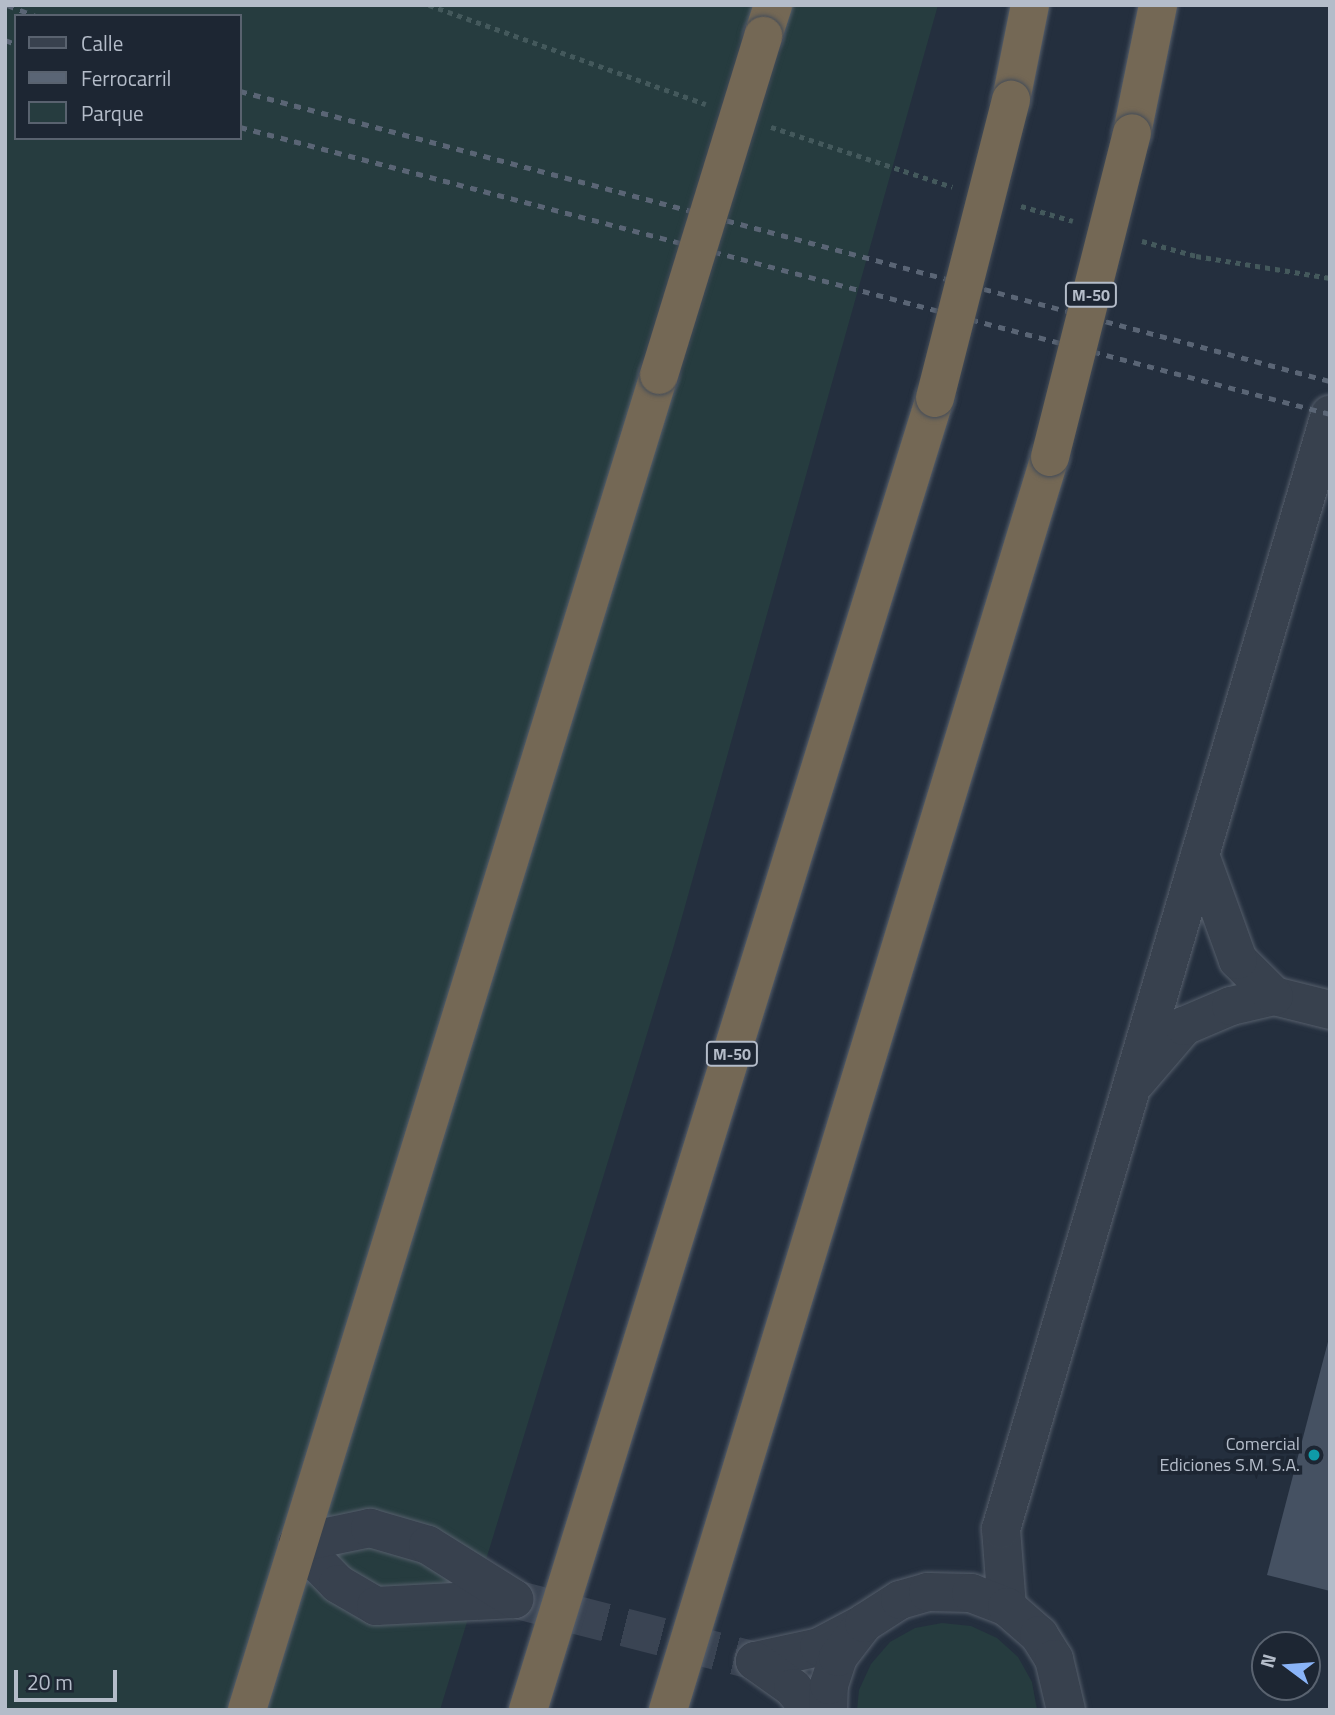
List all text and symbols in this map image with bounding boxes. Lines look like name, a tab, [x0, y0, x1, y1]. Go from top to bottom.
legend	[14, 14, 242, 140]
text: Calle	[81, 27, 123, 59]
text: Ferrocarril	[81, 62, 171, 94]
text: Parque	[81, 97, 144, 129]
road number: M-50	[1065, 282, 1117, 308]
road number: M-50	[706, 1042, 758, 1066]
place label: Comercial Ediciones S.M. S.A.	[1159, 1434, 1300, 1476]
marker: Comercial Ediciones S.M. S.A.	[1306, 1447, 1322, 1463]
north arrow	[1251, 1631, 1321, 1701]
text: N	[1251, 1650, 1283, 1671]
scale bar	[18, 1656, 121, 1700]
text: 20 m	[27, 1666, 73, 1698]

